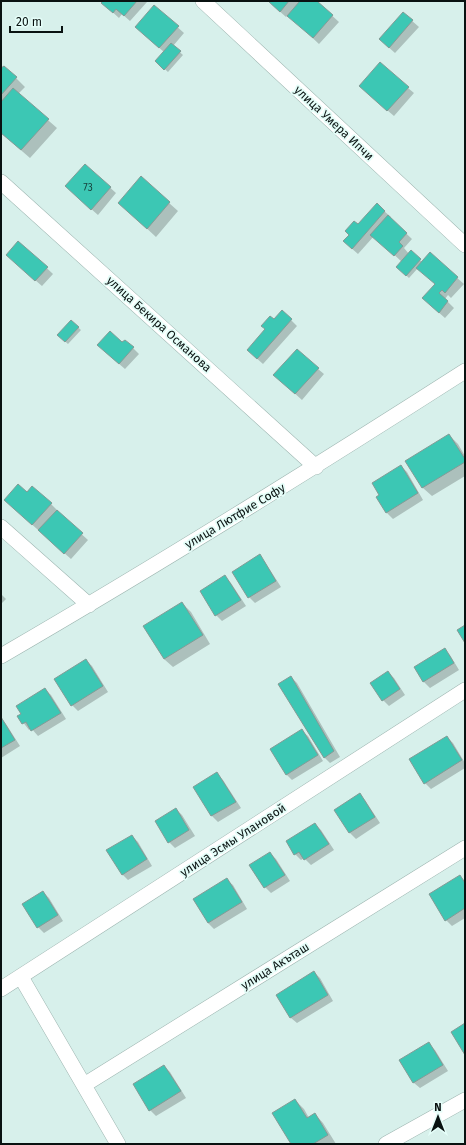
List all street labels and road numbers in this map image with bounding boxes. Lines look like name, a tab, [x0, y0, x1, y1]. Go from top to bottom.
street label: улица Умера Ипчи	[292, 83, 376, 163]
street label: улица Бекира Османова	[104, 273, 214, 375]
street label: улица Лютфие Софу	[182, 480, 288, 552]
street label: улица Эсмы Улановой	[178, 801, 288, 879]
street label: улица Акъташ	[238, 940, 312, 992]

